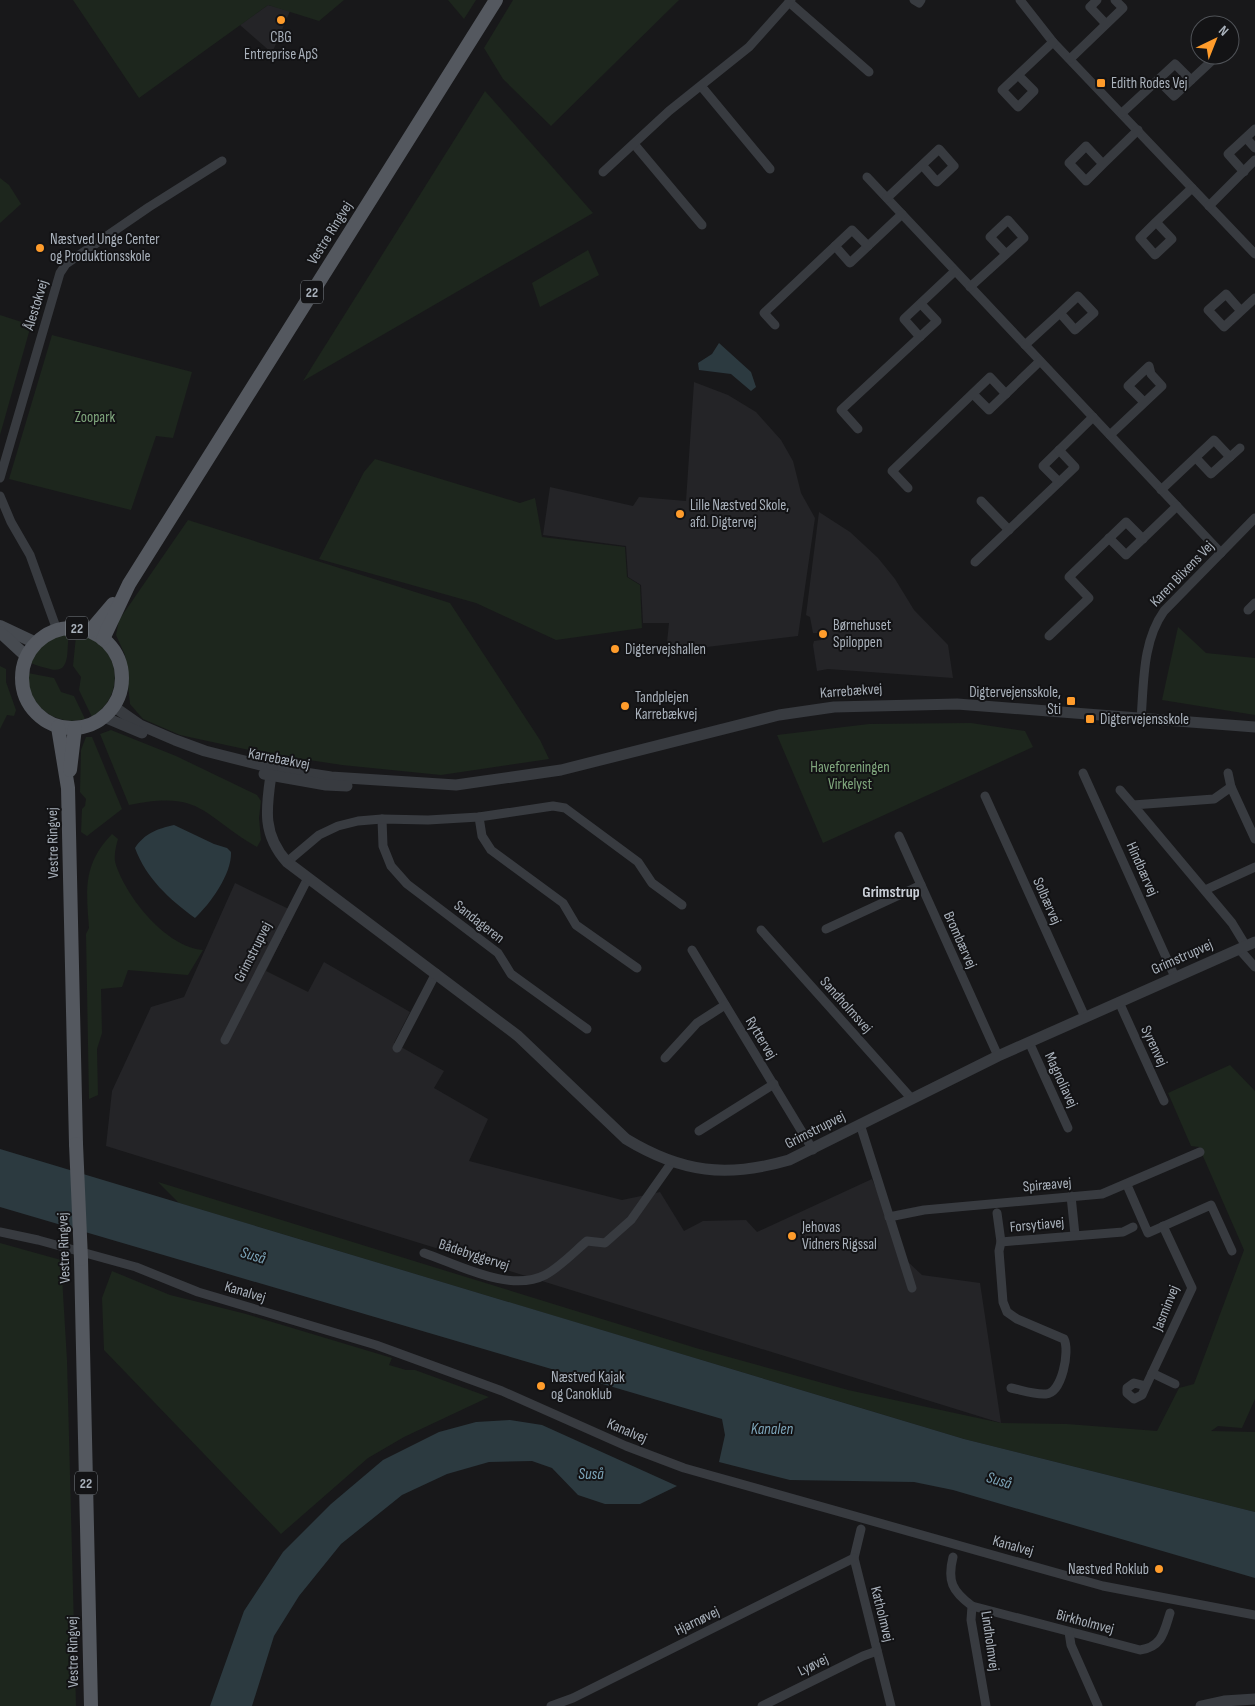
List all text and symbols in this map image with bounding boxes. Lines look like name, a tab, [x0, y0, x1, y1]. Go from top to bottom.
marker: CBG Entreprise ApS	[275, 14, 287, 26]
north arrow	[1190, 15, 1240, 65]
text: N	[1215, 22, 1232, 40]
place label: CBG Entreprise ApS	[244, 28, 318, 64]
place label: Edith Rodes Vej	[1111, 74, 1188, 93]
marker: Edith Rodes Vej	[1095, 77, 1107, 89]
street label: Vestre Ringvej	[303, 198, 357, 268]
place label: Næstved Unge Center og Produktionsskole	[50, 230, 160, 266]
marker: Næstved Unge Center og Produktionsskole	[34, 242, 46, 254]
street label: Ålestokvej	[19, 277, 53, 333]
road number: 22	[301, 280, 323, 304]
park label: Zoopark	[75, 408, 115, 427]
place label: Lille Næstved Skole, afd. Digtervej	[690, 496, 789, 532]
marker: Lille Næstved Skole, afd. Digtervej	[674, 508, 686, 520]
street label: Karen Blixens Vej	[1146, 537, 1218, 611]
road number: 22	[66, 616, 88, 640]
place label: Børnehuset Spiloppen	[833, 616, 892, 652]
marker: Børnehuset Spiloppen	[817, 628, 829, 640]
place label: Digtervejshallen	[625, 640, 706, 659]
marker: Digtervejshallen	[609, 643, 621, 655]
street label: Karrebækvej	[819, 679, 883, 703]
place label: Digtervejensskole, Sti	[969, 683, 1061, 719]
place label: Tandplejen Karrebækvej	[635, 688, 698, 724]
marker: Digtervejensskole, Sti	[1065, 695, 1077, 707]
marker: Tandplejen Karrebækvej	[619, 700, 631, 712]
place label: Digtervejensskole	[1100, 710, 1189, 729]
marker: Digtervejensskole	[1084, 713, 1096, 725]
street label: Karrebækvej	[247, 744, 312, 774]
park label: Haveforeningen Virkelyst	[810, 758, 890, 794]
street label: Vestre Ringvej	[43, 807, 63, 879]
street label: Hindbærvej	[1122, 839, 1162, 899]
street label: Solbærvej	[1028, 875, 1066, 928]
district label: Grimstrup	[862, 883, 920, 902]
street label: Sandageren	[450, 896, 508, 948]
street label: Brombærvej	[939, 908, 981, 972]
street label: Grimstrupvej	[230, 918, 276, 985]
street label: Grimstrupvej	[1148, 935, 1216, 979]
street label: Sandholmsvej	[816, 973, 877, 1037]
street label: Ryttervej	[741, 1013, 781, 1063]
street label: Syrenvej	[1136, 1022, 1172, 1070]
street label: Magnoliavej	[1040, 1049, 1082, 1111]
street label: Grimstrupvej	[782, 1107, 849, 1153]
street label: Spiræavej	[1022, 1173, 1072, 1197]
street label: Vestre Ringvej	[53, 1212, 75, 1284]
street label: Forsytiavej	[1009, 1213, 1065, 1237]
place label: Jehovas Vidners Rigssal	[801, 1218, 877, 1254]
marker: Jehovas Vidners Rigssal	[786, 1230, 798, 1242]
street label: Bådebyggervej	[436, 1235, 512, 1275]
water label: Suså	[238, 1243, 268, 1269]
street label: Kanalvej	[222, 1277, 268, 1307]
street label: Jasminvej	[1148, 1282, 1184, 1334]
place label: Næstved Kajak og Canoklub	[551, 1368, 625, 1404]
marker: Næstved Kajak og Canoklub	[535, 1380, 547, 1392]
street label: Kanalvej	[604, 1414, 650, 1448]
water label: Kanalen	[751, 1420, 793, 1439]
water label: Suså	[578, 1465, 604, 1484]
water label: Suså	[984, 1468, 1014, 1494]
road number: 22	[75, 1472, 97, 1495]
street label: Kanalvej	[990, 1531, 1036, 1561]
place label: Næstved Roklub	[1068, 1560, 1149, 1579]
marker: Næstved Roklub	[1153, 1563, 1165, 1575]
street label: Katholmvej	[866, 1584, 898, 1644]
street label: Hjarnøvej	[672, 1602, 723, 1640]
street label: Birkholmvej	[1054, 1605, 1116, 1639]
street label: Lindholmvej	[976, 1610, 1004, 1673]
street label: Vestre Ringvej	[63, 1616, 83, 1688]
street label: Lyøvej	[795, 1649, 832, 1680]

